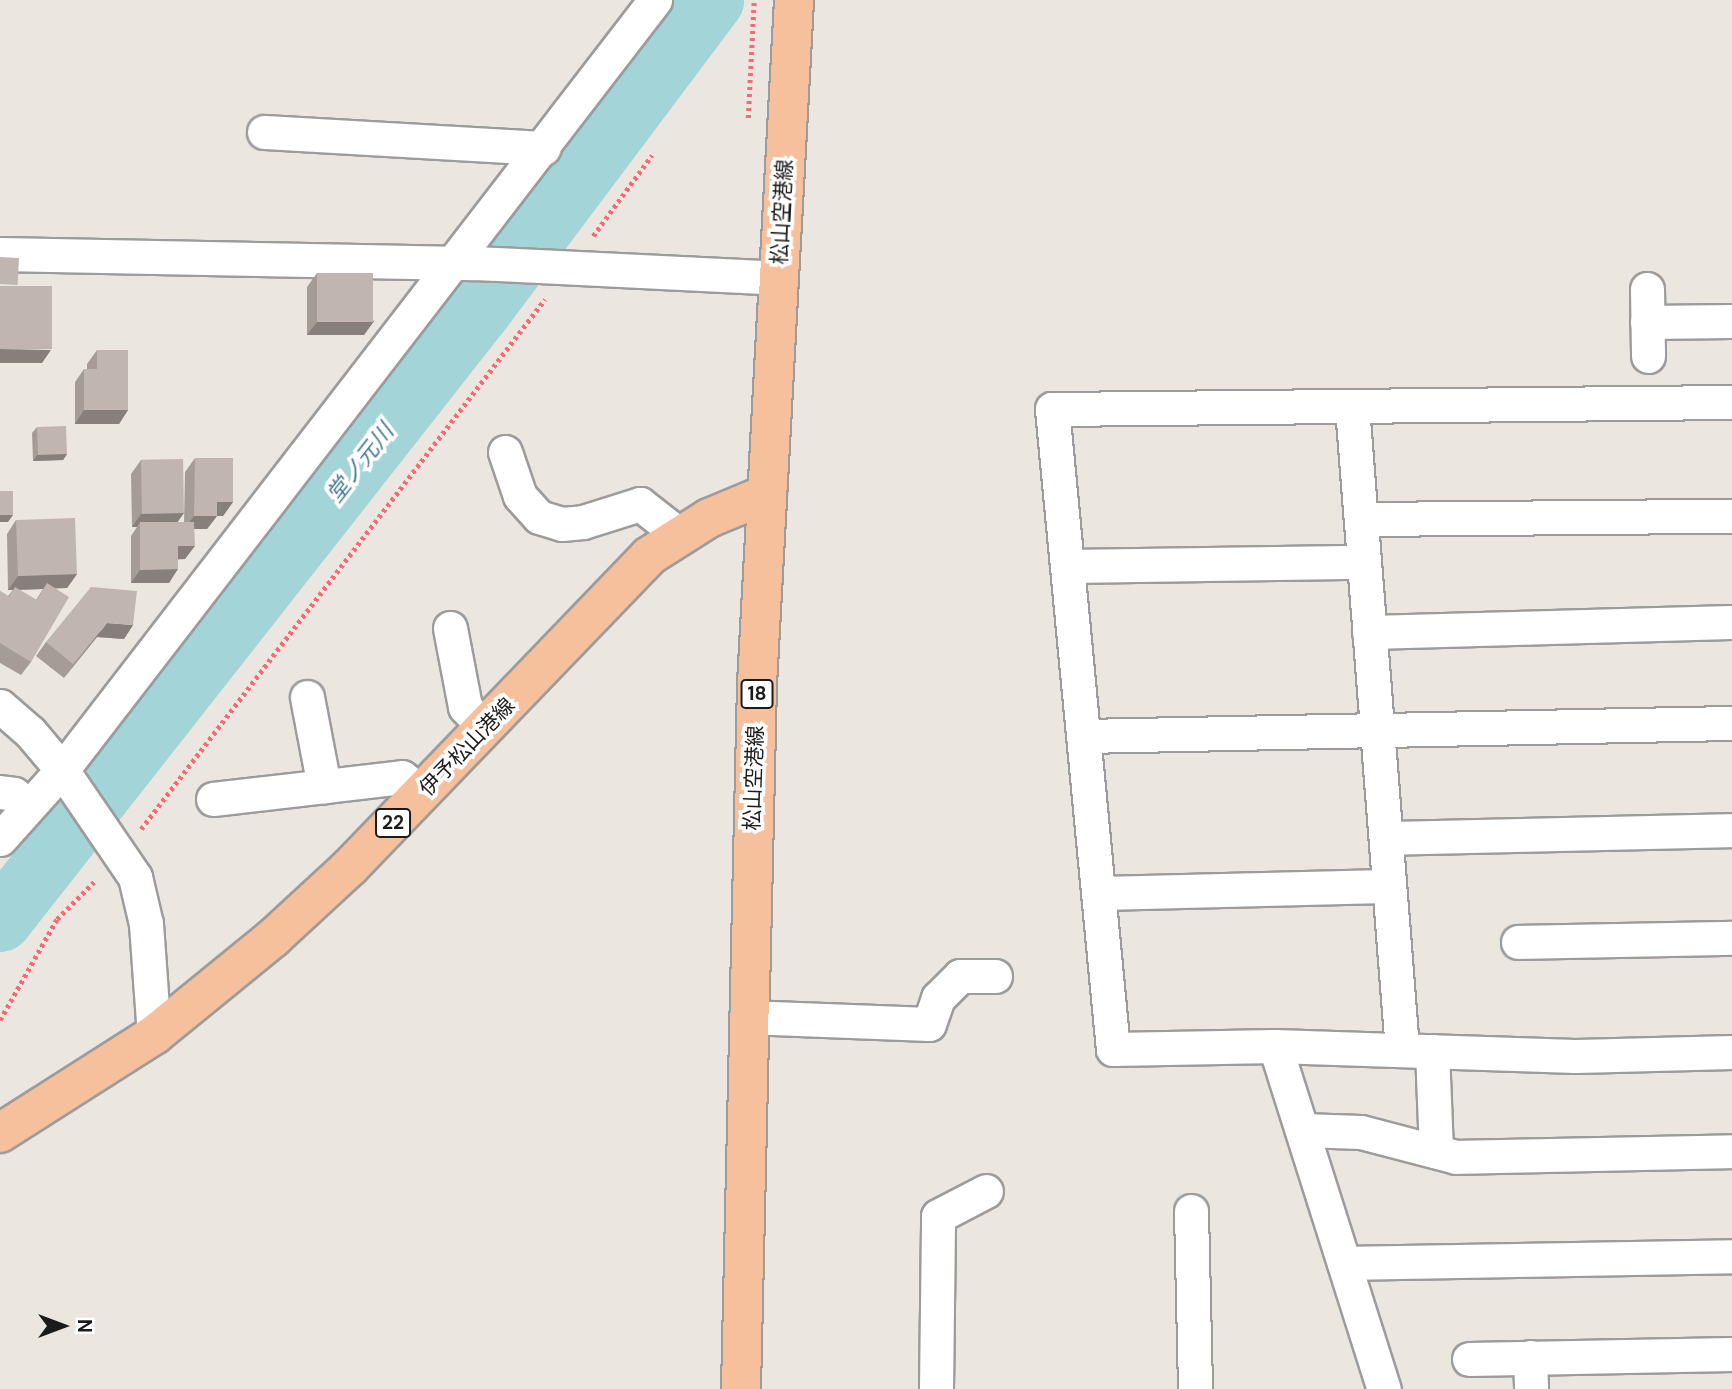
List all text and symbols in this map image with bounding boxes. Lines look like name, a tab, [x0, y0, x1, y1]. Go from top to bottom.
street label: 松山空港線	[767, 159, 797, 265]
water label: 堂ノ元川	[321, 418, 399, 508]
road number: 18	[740, 678, 774, 709]
street label: 伊予松山港線	[414, 693, 520, 801]
street label: 松山空港線	[740, 725, 768, 831]
road number: 22	[374, 808, 412, 838]
north arrow	[28, 1291, 98, 1361]
text: N	[72, 1319, 97, 1333]

